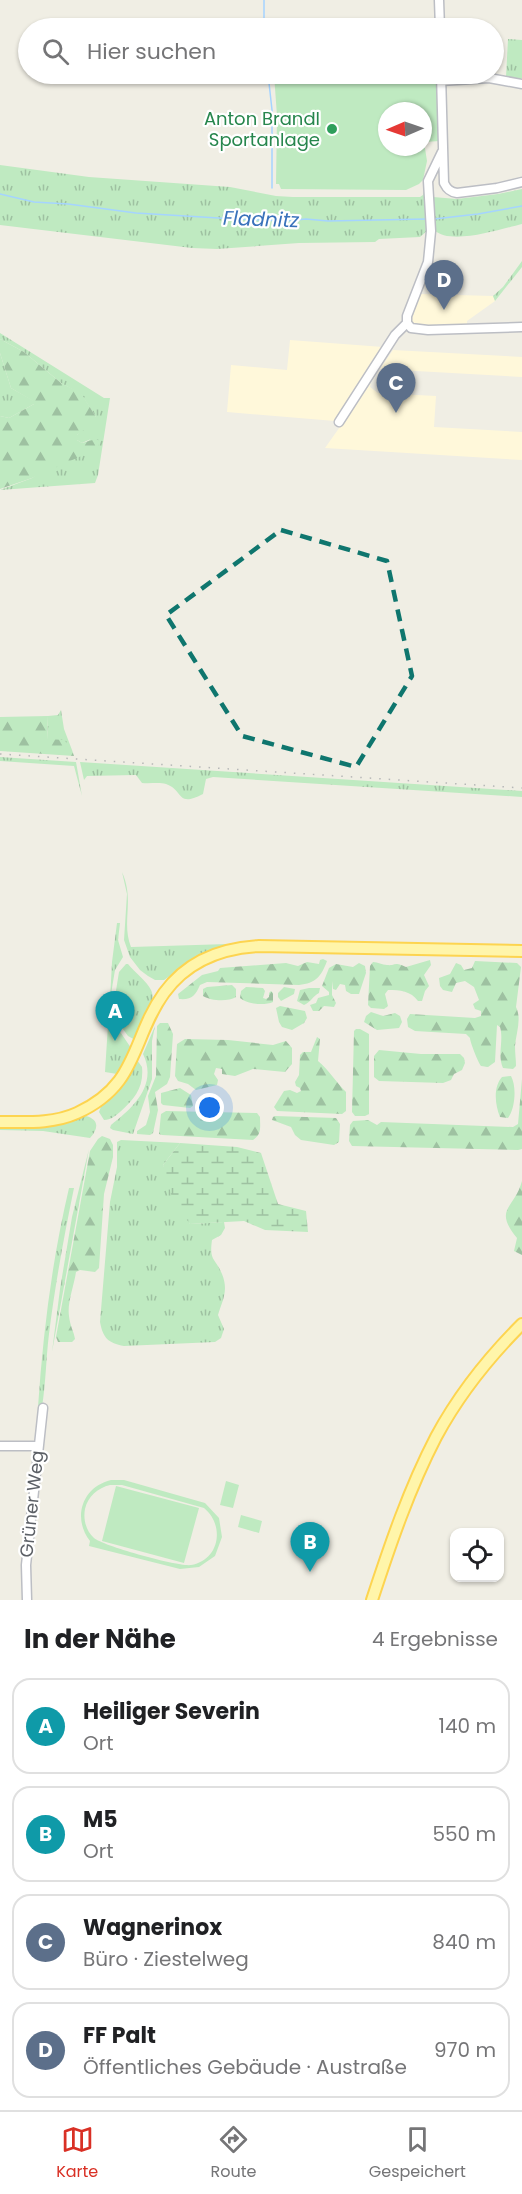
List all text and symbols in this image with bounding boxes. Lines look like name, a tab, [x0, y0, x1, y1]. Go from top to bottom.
search box	[18, 18, 504, 84]
icon: search	[39, 35, 72, 68]
text: Hier suchen	[87, 36, 216, 67]
north arrow	[378, 102, 432, 156]
place label: Anton Brandl Sportanlage	[204, 106, 320, 152]
marker: Anton Brandl Sportanlage	[325, 122, 339, 136]
water label: Fladnitz	[222, 204, 300, 234]
pin: D	[424, 260, 464, 310]
pin: C	[376, 364, 416, 413]
pin: A	[96, 992, 134, 1041]
your location	[195, 1093, 224, 1122]
street label: Grüner Weg	[13, 1449, 50, 1559]
pin: B	[290, 1522, 330, 1572]
map controls	[450, 1528, 504, 1582]
button: locate	[450, 1528, 504, 1582]
text: In der Nähe	[24, 1621, 176, 1657]
text: 4 Ergebnisse	[372, 1625, 498, 1653]
text: Heiliger Severin	[83, 1696, 260, 1727]
text: A	[38, 1712, 53, 1740]
text: 140 m	[439, 1712, 496, 1740]
text: Ort	[83, 1729, 113, 1757]
text: M5	[83, 1804, 118, 1835]
text: B	[39, 1820, 52, 1848]
text: 550 m	[432, 1820, 496, 1848]
text: Ort	[83, 1837, 113, 1865]
text: Wagnerinox	[83, 1912, 222, 1943]
text: C	[38, 1928, 53, 1956]
text: 840 m	[432, 1928, 496, 1956]
text: Büro · Ziestelweg	[83, 1945, 249, 1973]
text: FF Palt	[83, 2020, 156, 2051]
text: D	[38, 2036, 53, 2064]
text: 970 m	[434, 2036, 496, 2064]
text: Öffentliches Gebäude · Austraße	[83, 2053, 407, 2081]
tab: Karte	[56, 2123, 98, 2184]
tab: Route	[211, 2123, 257, 2184]
tab: Gespeichert	[369, 2123, 466, 2184]

